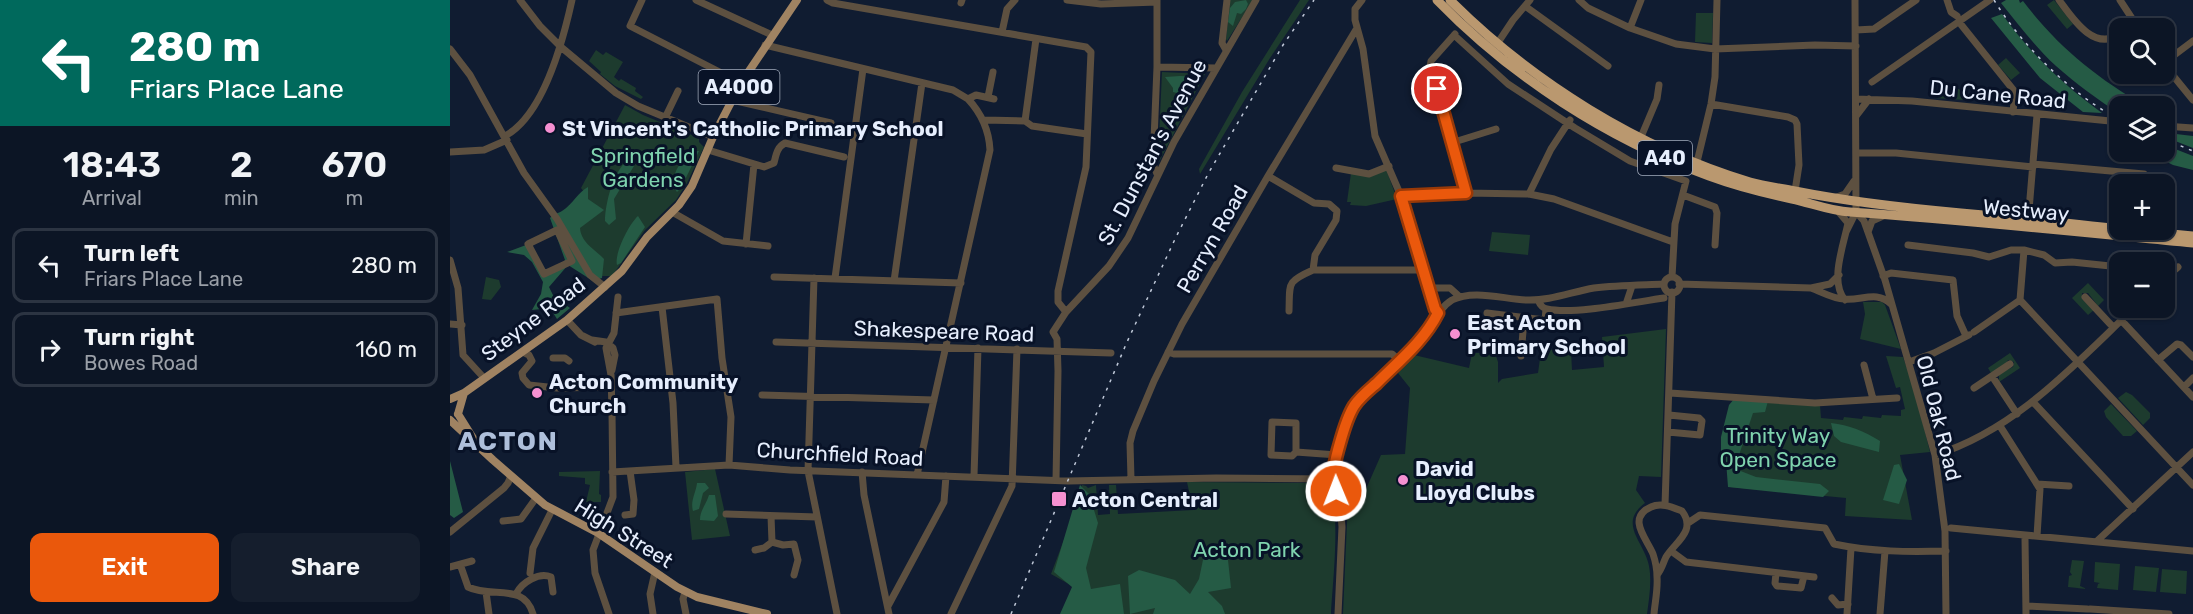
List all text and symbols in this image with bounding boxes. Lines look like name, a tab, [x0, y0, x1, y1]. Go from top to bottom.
map controls	[2109, 18, 2175, 318]
button: search	[2109, 18, 2175, 84]
text: 280 m	[129, 22, 261, 72]
icon: left	[30, 24, 108, 102]
street label: St. Dunstan's Avenue	[1092, 55, 1212, 249]
pin	[1411, 63, 1462, 114]
road number: A4000	[698, 70, 780, 104]
icon: arrive	[1420, 72, 1453, 105]
text: Friars Place Lane	[129, 73, 344, 105]
street label: Du Cane Road	[1928, 74, 2068, 114]
button: layers	[2109, 96, 2175, 162]
place label: St Vincent's Catholic Primary School	[562, 116, 944, 141]
marker: St Vincent's Catholic Primary School	[543, 121, 557, 135]
road number: A40	[1638, 141, 1692, 175]
text: 18:43	[63, 143, 161, 186]
text: 2	[230, 143, 253, 186]
text: 670	[321, 143, 387, 186]
park label: Springfield Gardens	[591, 143, 695, 192]
button: +	[2109, 174, 2175, 240]
street label: Perryn Road	[1171, 181, 1253, 297]
text: Arrival	[82, 186, 142, 210]
text: min	[224, 186, 259, 210]
text: m	[345, 186, 363, 210]
street label: Westway	[1982, 194, 2071, 226]
text: Turn left	[84, 240, 179, 267]
icon: left	[33, 249, 66, 282]
text: 280 m	[351, 252, 417, 279]
button: −	[2109, 252, 2175, 318]
text: Friars Place Lane	[84, 267, 243, 291]
street label: Steyne Road	[476, 272, 590, 366]
place label: East Acton Primary School	[1467, 310, 1626, 359]
street label: Shakespeare Road	[853, 315, 1035, 347]
text: Turn right	[84, 324, 194, 351]
marker: East Acton Primary School	[1448, 327, 1462, 341]
icon: right	[33, 333, 66, 366]
text: 160 m	[355, 336, 417, 363]
text: Bowes Road	[84, 351, 198, 375]
street label: Old Oak Road	[1911, 353, 1967, 483]
place label: Acton Community Church	[549, 369, 739, 418]
marker: Acton Community Church	[530, 386, 544, 400]
park label: Trinity Way Open Space	[1720, 423, 1836, 472]
district label: ACTON	[458, 425, 558, 457]
street label: Churchfield Road	[756, 437, 924, 471]
place label: David Lloyd Clubs	[1415, 456, 1535, 505]
position arrow	[1304, 459, 1368, 523]
marker: David Lloyd Clubs	[1396, 473, 1410, 487]
place label: Acton Central	[1072, 487, 1218, 512]
marker: Acton Central	[1050, 490, 1068, 508]
street label: High Street	[570, 493, 678, 573]
button: Exit	[30, 533, 219, 602]
button: Share	[231, 533, 420, 602]
park label: Acton Park	[1193, 537, 1301, 562]

